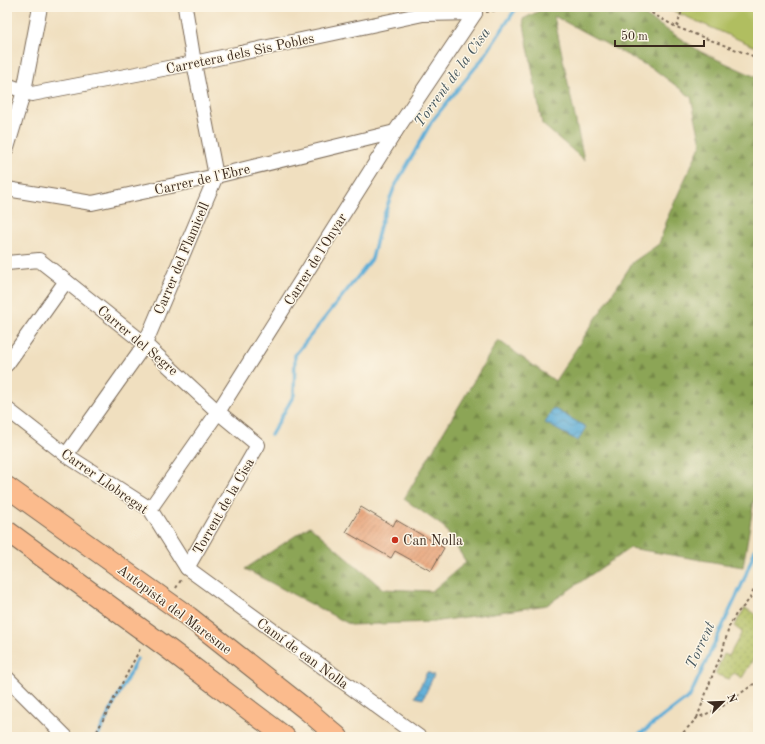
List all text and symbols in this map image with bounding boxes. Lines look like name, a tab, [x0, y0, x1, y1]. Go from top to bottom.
scale bar	[615, 22, 704, 48]
water label: Torrent de la Cisa	[412, 26, 494, 130]
text: 50 m	[621, 30, 648, 43]
street label: Carretera dels Sis Pobles	[165, 31, 316, 77]
street label: Carrer de l'Ebre	[153, 162, 251, 198]
street label: Carrer del Flamicell	[152, 200, 212, 317]
street label: Carrer de l'Onyar	[282, 211, 350, 308]
street label: Carrer del Segre	[94, 303, 180, 378]
street label: Carrer Llobregat	[58, 447, 151, 517]
street label: Torrent de la Cisa	[191, 456, 257, 557]
place label: Can Nolla	[403, 534, 463, 548]
marker: Can Nolla	[390, 535, 400, 545]
street label: Autopista del Maresme	[115, 562, 234, 657]
street label: Camí de can Nolla	[254, 616, 351, 692]
water label: Torrent	[684, 620, 719, 671]
north arrow	[703, 682, 743, 722]
text: N	[724, 693, 738, 705]

